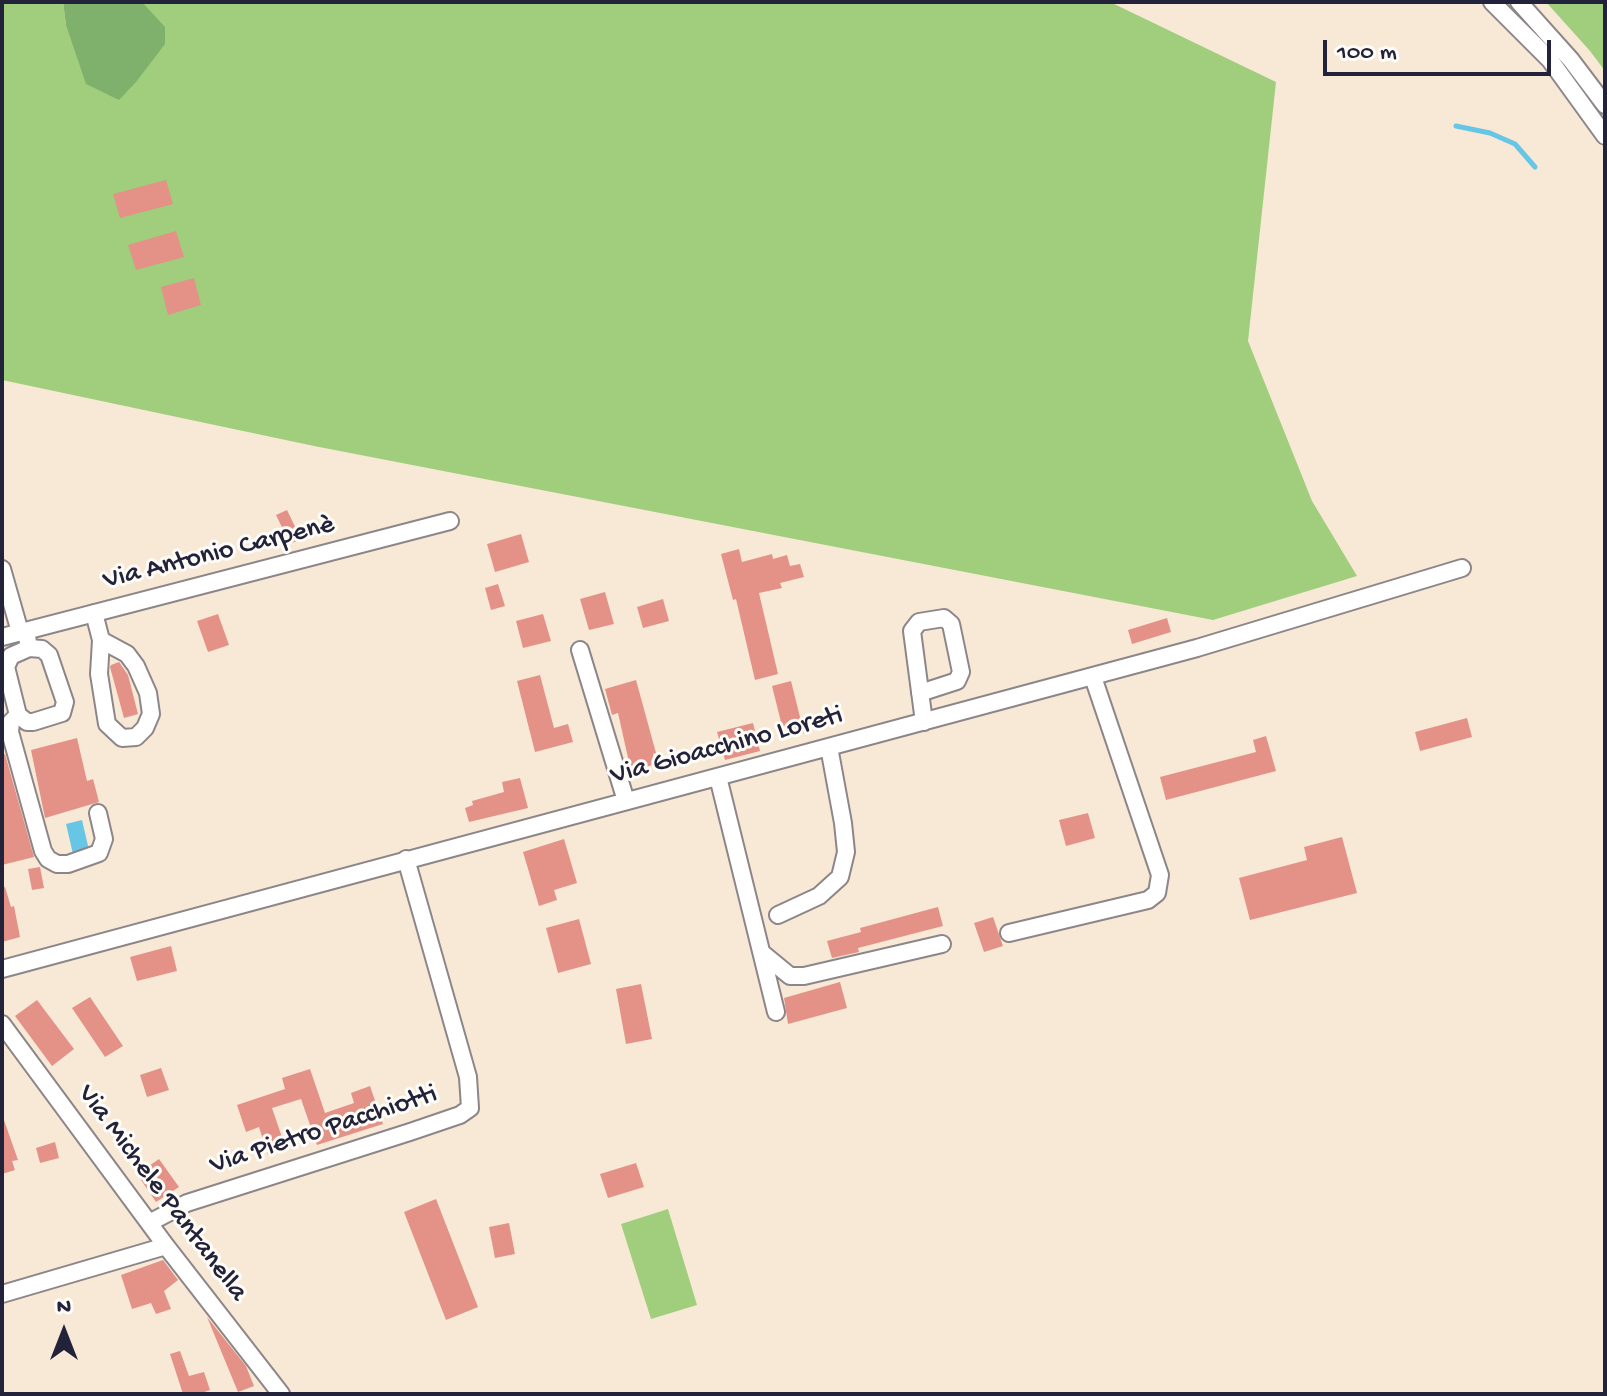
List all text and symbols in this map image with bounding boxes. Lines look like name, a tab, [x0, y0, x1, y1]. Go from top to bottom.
scale bar	[1327, 24, 1555, 74]
text: 100 m	[1337, 39, 1397, 68]
street label: Via Antonio Carpenè	[100, 509, 338, 599]
street label: Via Gioacchino Loreti	[607, 700, 847, 794]
street label: Via Pietro Pacchiotti	[206, 1078, 442, 1184]
street label: Via Michele Pantanella	[69, 1079, 253, 1309]
north arrow	[24, 1292, 104, 1372]
text: N	[57, 1295, 71, 1321]

